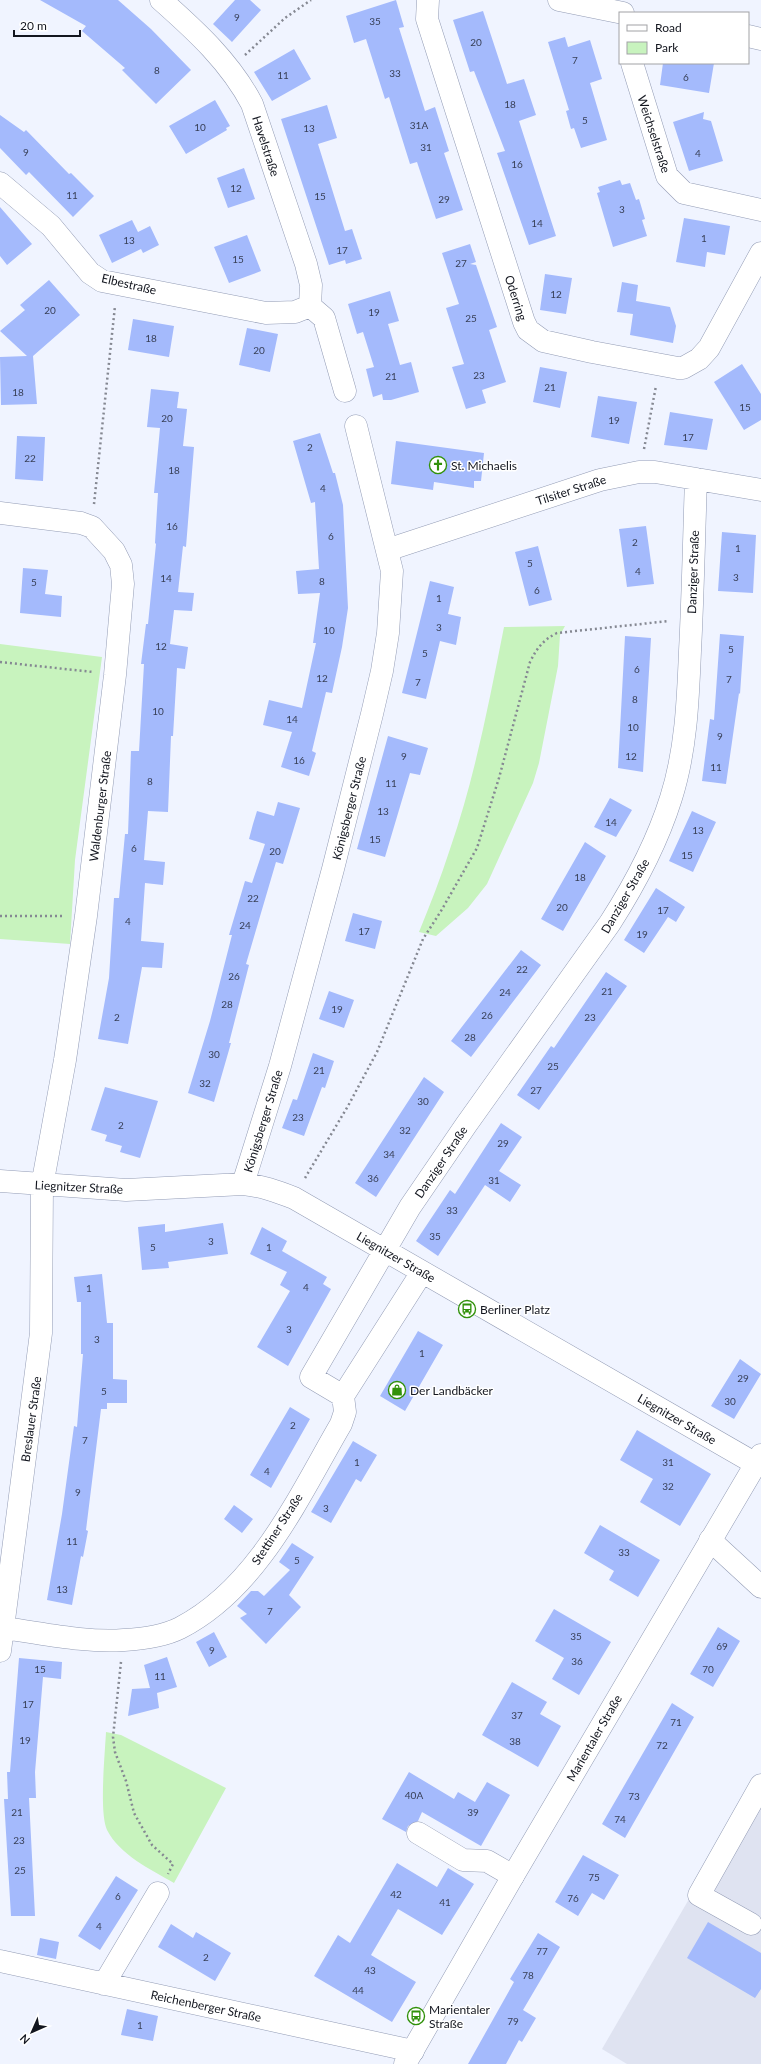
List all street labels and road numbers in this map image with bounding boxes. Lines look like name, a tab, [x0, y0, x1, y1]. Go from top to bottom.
street label: Weichselstraße	[634, 93, 674, 175]
street label: Havelstraße	[249, 114, 283, 178]
street label: Elbestraße	[100, 270, 158, 298]
street label: Oderring	[502, 273, 530, 323]
street label: Tilsiter Straße	[534, 472, 608, 508]
street label: Danziger Straße	[684, 530, 702, 614]
street label: Waldenburger Straße	[86, 750, 114, 862]
street label: Königsberger Straße	[329, 755, 369, 861]
street label: Danziger Straße	[598, 856, 652, 936]
street label: Königsberger Straße	[240, 1068, 286, 1174]
street label: Danziger Straße	[411, 1123, 471, 1201]
street label: Liegnitzer Straße	[34, 1177, 124, 1197]
street label: Liegnitzer Straße	[354, 1228, 438, 1286]
street label: Breslauer Straße	[18, 1375, 44, 1463]
street label: Liegnitzer Straße	[635, 1390, 719, 1448]
street label: Stettiner Straße	[248, 1490, 306, 1568]
street label: Marientaler Straße	[563, 1692, 625, 1784]
street label: Reichenberger Straße	[149, 1987, 263, 2025]

